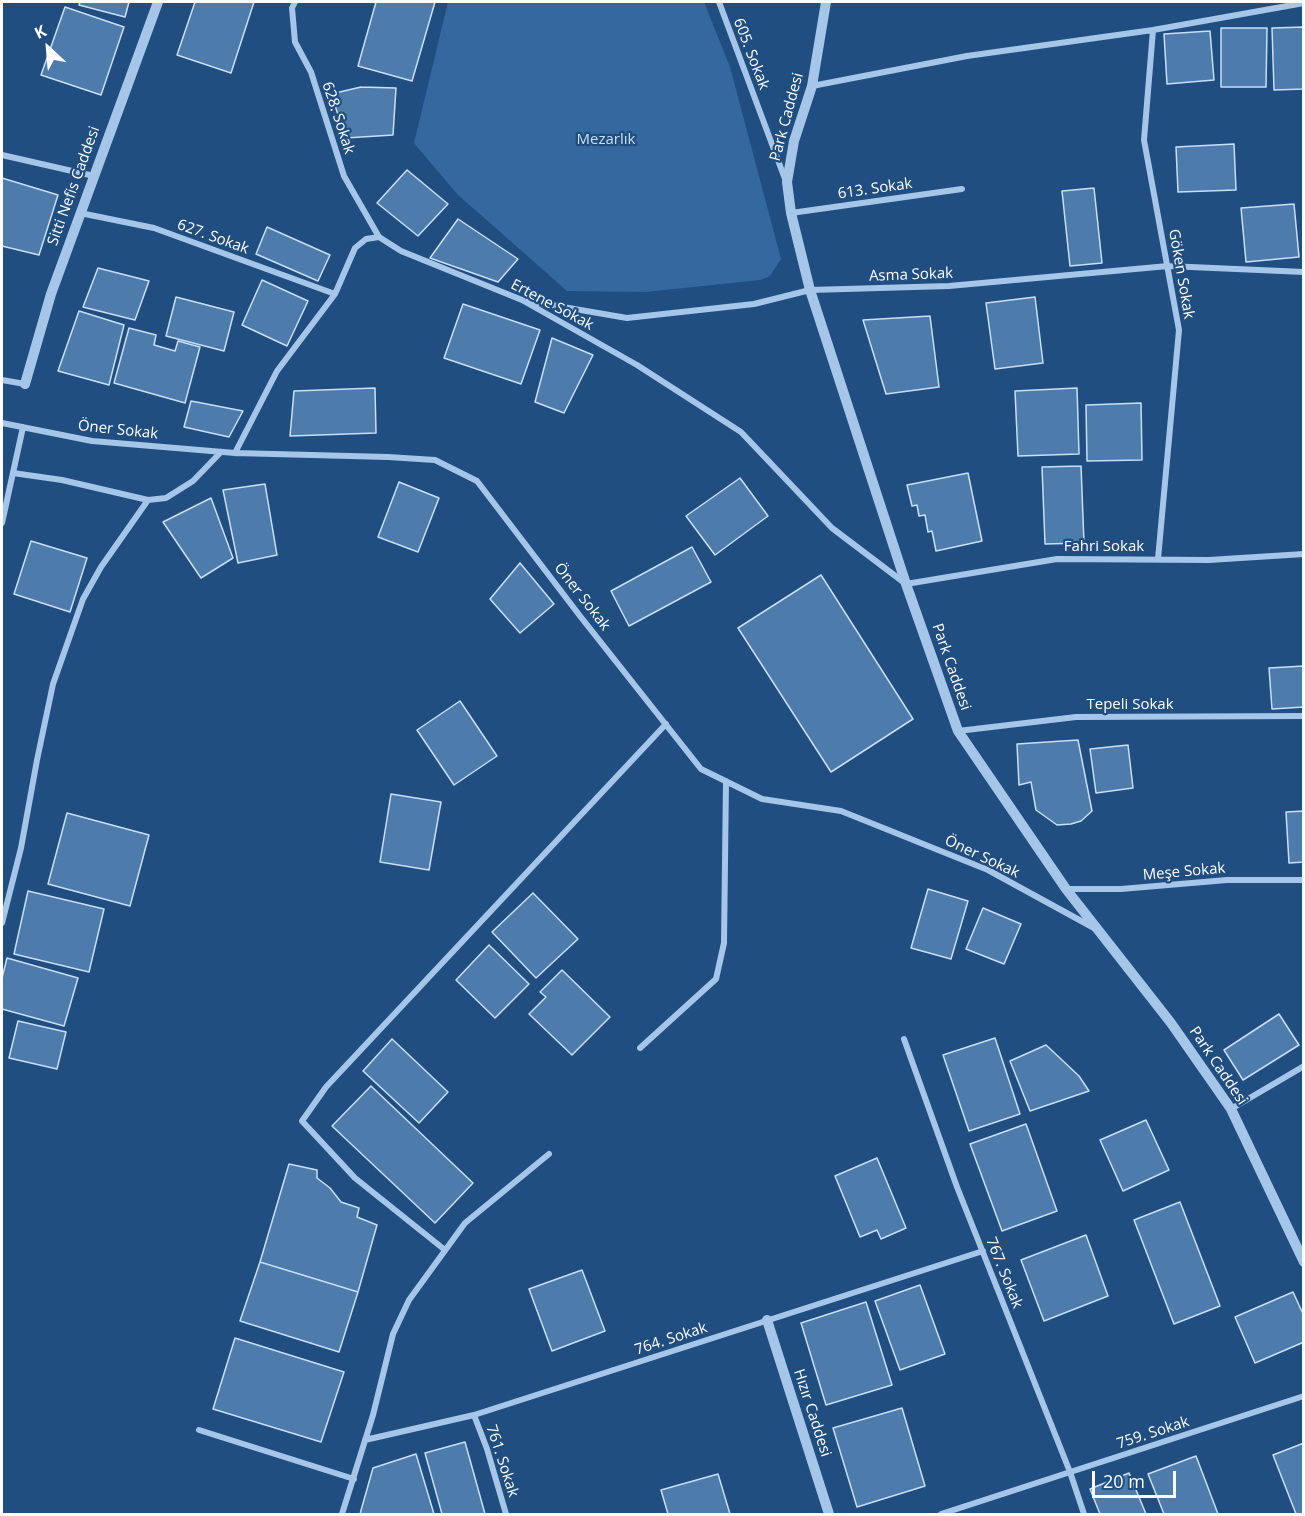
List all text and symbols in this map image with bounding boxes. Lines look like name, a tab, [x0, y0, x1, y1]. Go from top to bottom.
street label: 605. Sokak	[729, 16, 773, 92]
north arrow	[18, 18, 78, 78]
text: K	[31, 20, 50, 44]
street label: Park Caddesi	[767, 71, 807, 163]
street label: 628. Sokak	[318, 80, 358, 156]
street label: Sitti Nefis Caddesi	[44, 124, 104, 248]
park label: Mezarlık	[577, 131, 635, 149]
street label: 613. Sokak	[837, 175, 913, 203]
street label: 627. Sokak	[175, 216, 251, 258]
street label: Göken Sokak	[1164, 228, 1198, 320]
street label: Asma Sokak	[869, 265, 953, 285]
street label: Ertene Sokak	[508, 276, 596, 334]
street label: Öner Sokak	[77, 417, 159, 443]
street label: Fahri Sokak	[1064, 538, 1144, 556]
street label: Öner Sokak	[550, 560, 614, 634]
street label: Park Caddesi	[928, 621, 974, 713]
street label: Tepeli Sokak	[1086, 696, 1174, 714]
street label: Öner Sokak	[942, 832, 1022, 882]
street label: Meşe Sokak	[1142, 859, 1226, 885]
street label: Park Caddesi	[1185, 1023, 1251, 1109]
street label: 767. Sokak	[982, 1235, 1026, 1311]
street label: 764. Sokak	[633, 1319, 709, 1359]
street label: Hızır Caddesi	[789, 1367, 835, 1459]
street label: 759. Sokak	[1115, 1413, 1191, 1453]
street label: 761. Sokak	[482, 1423, 522, 1499]
scale bar	[1095, 1459, 1179, 1497]
text: 20 m	[1103, 1469, 1145, 1493]

